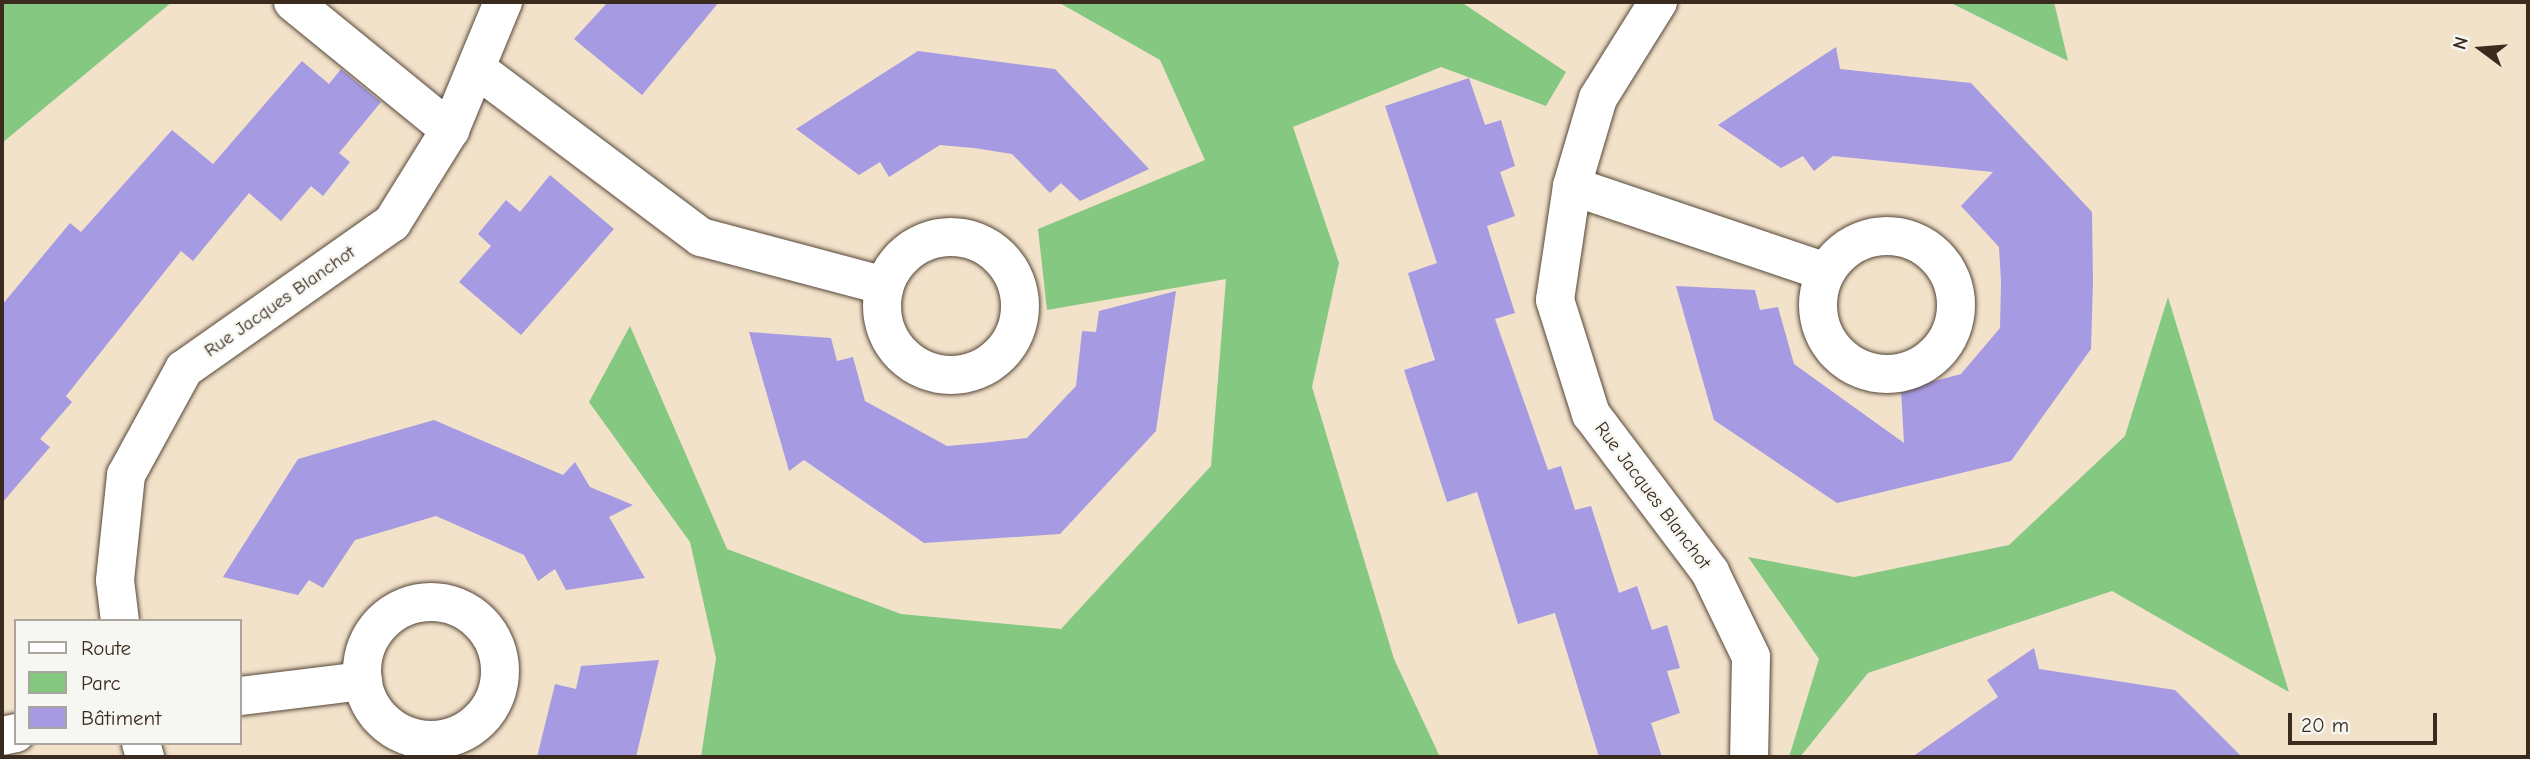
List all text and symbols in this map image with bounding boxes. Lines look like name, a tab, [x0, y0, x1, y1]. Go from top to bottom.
north arrow	[2446, 14, 2516, 84]
text: N	[2449, 34, 2473, 52]
street label: Rue Jacques Blanchot	[200, 241, 360, 363]
street label: Rue Jacques Blanchot	[1589, 418, 1715, 574]
legend	[14, 619, 242, 745]
text: Route	[81, 636, 131, 660]
text: Parc	[81, 671, 121, 695]
scale bar	[2292, 700, 2441, 744]
text: Bâtiment	[81, 706, 161, 730]
text: 20 m	[2301, 713, 2349, 737]

